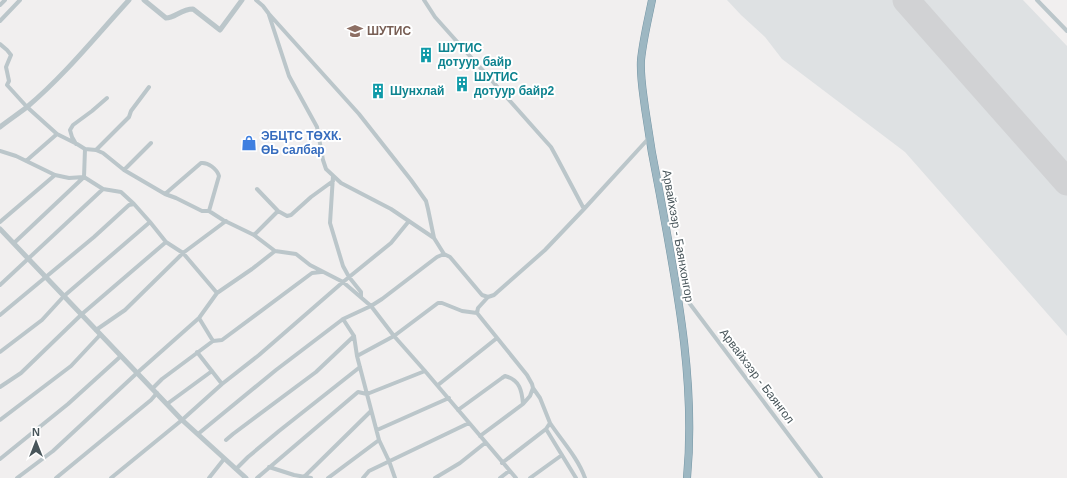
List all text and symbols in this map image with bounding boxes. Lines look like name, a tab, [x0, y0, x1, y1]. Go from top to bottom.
school or university icon: ШУТИС	[346, 22, 364, 40]
place label: ШУТИС	[367, 24, 411, 38]
place label: ШУТИС дотуур байр	[438, 41, 511, 69]
building icon: ШУТИС дотуур байр	[417, 46, 435, 64]
place label: ШУТИС дотуур байр2	[474, 70, 554, 98]
building icon: ШУТИС дотуур байр2	[453, 75, 471, 93]
building icon: Шунхлай	[369, 82, 387, 100]
place label: Шунхлай	[390, 84, 444, 98]
place label: ЭБЦТС ТӨХК. ӨЬ салбар	[261, 129, 342, 157]
shop icon: ЭБЦТС ТӨХК. ӨЬ салбар	[240, 134, 258, 152]
street label: Арвайхээр - Баянхонгор	[659, 169, 697, 304]
street label: Арвайхээр - Баянгол	[717, 326, 797, 426]
north arrow	[16, 422, 56, 462]
text: N	[32, 426, 40, 438]

